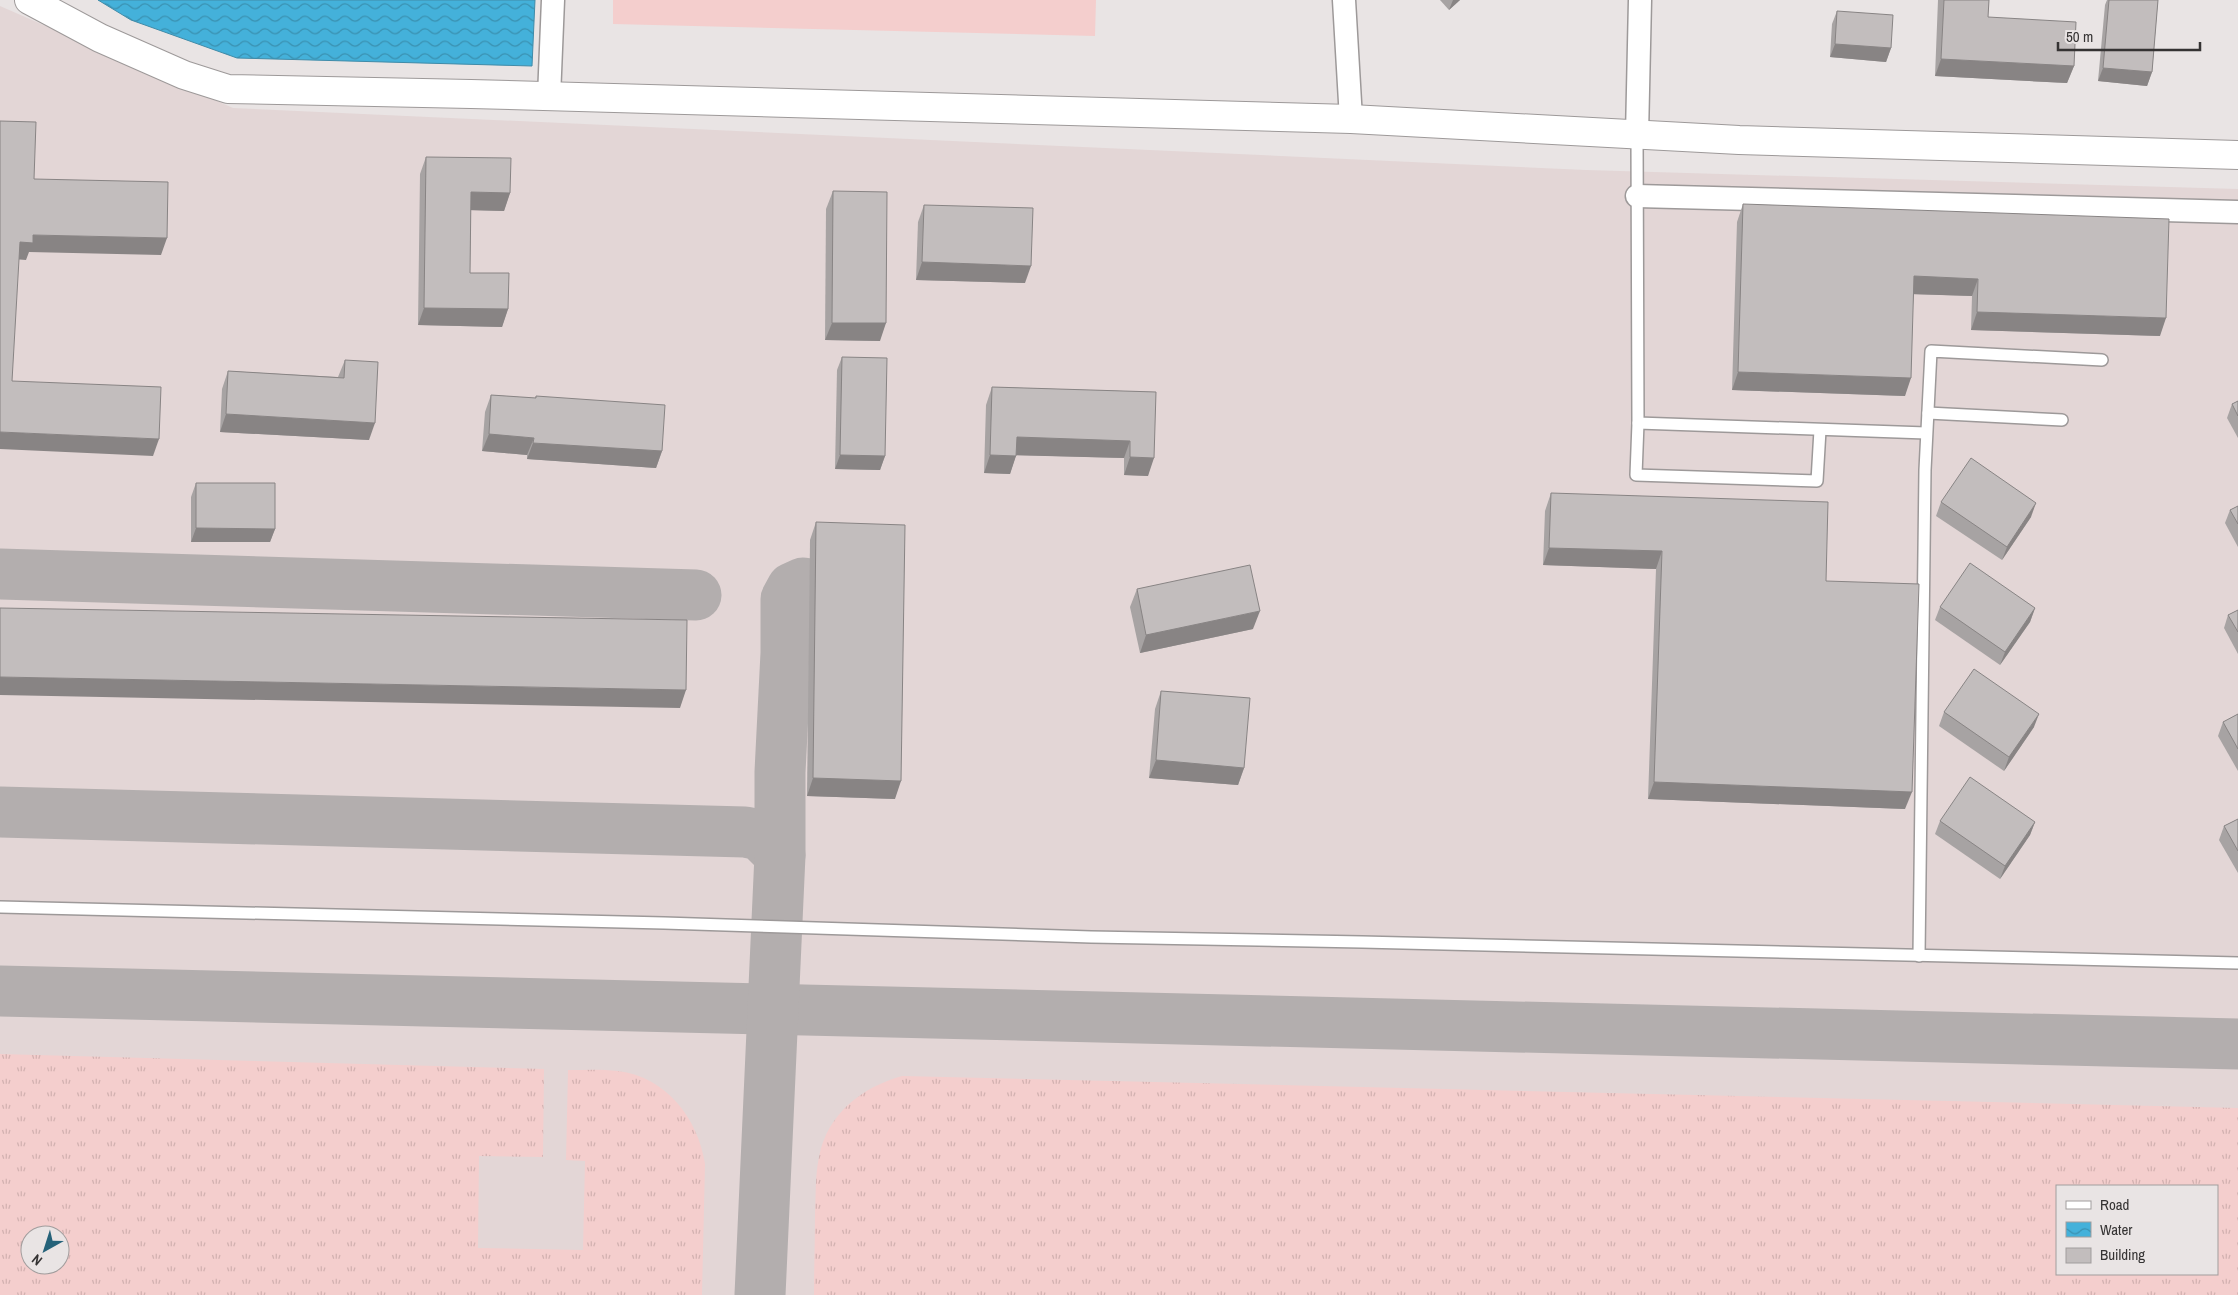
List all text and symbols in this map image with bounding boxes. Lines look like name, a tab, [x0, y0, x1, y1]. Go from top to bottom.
scale bar	[2058, 20, 2200, 52]
text: 50 m	[2066, 26, 2093, 47]
legend	[2056, 1185, 2218, 1275]
text: Road	[2100, 1194, 2129, 1215]
text: Water	[2100, 1219, 2132, 1240]
north arrow	[20, 1225, 70, 1275]
text: Building	[2100, 1244, 2145, 1265]
text: N	[28, 1250, 46, 1270]

